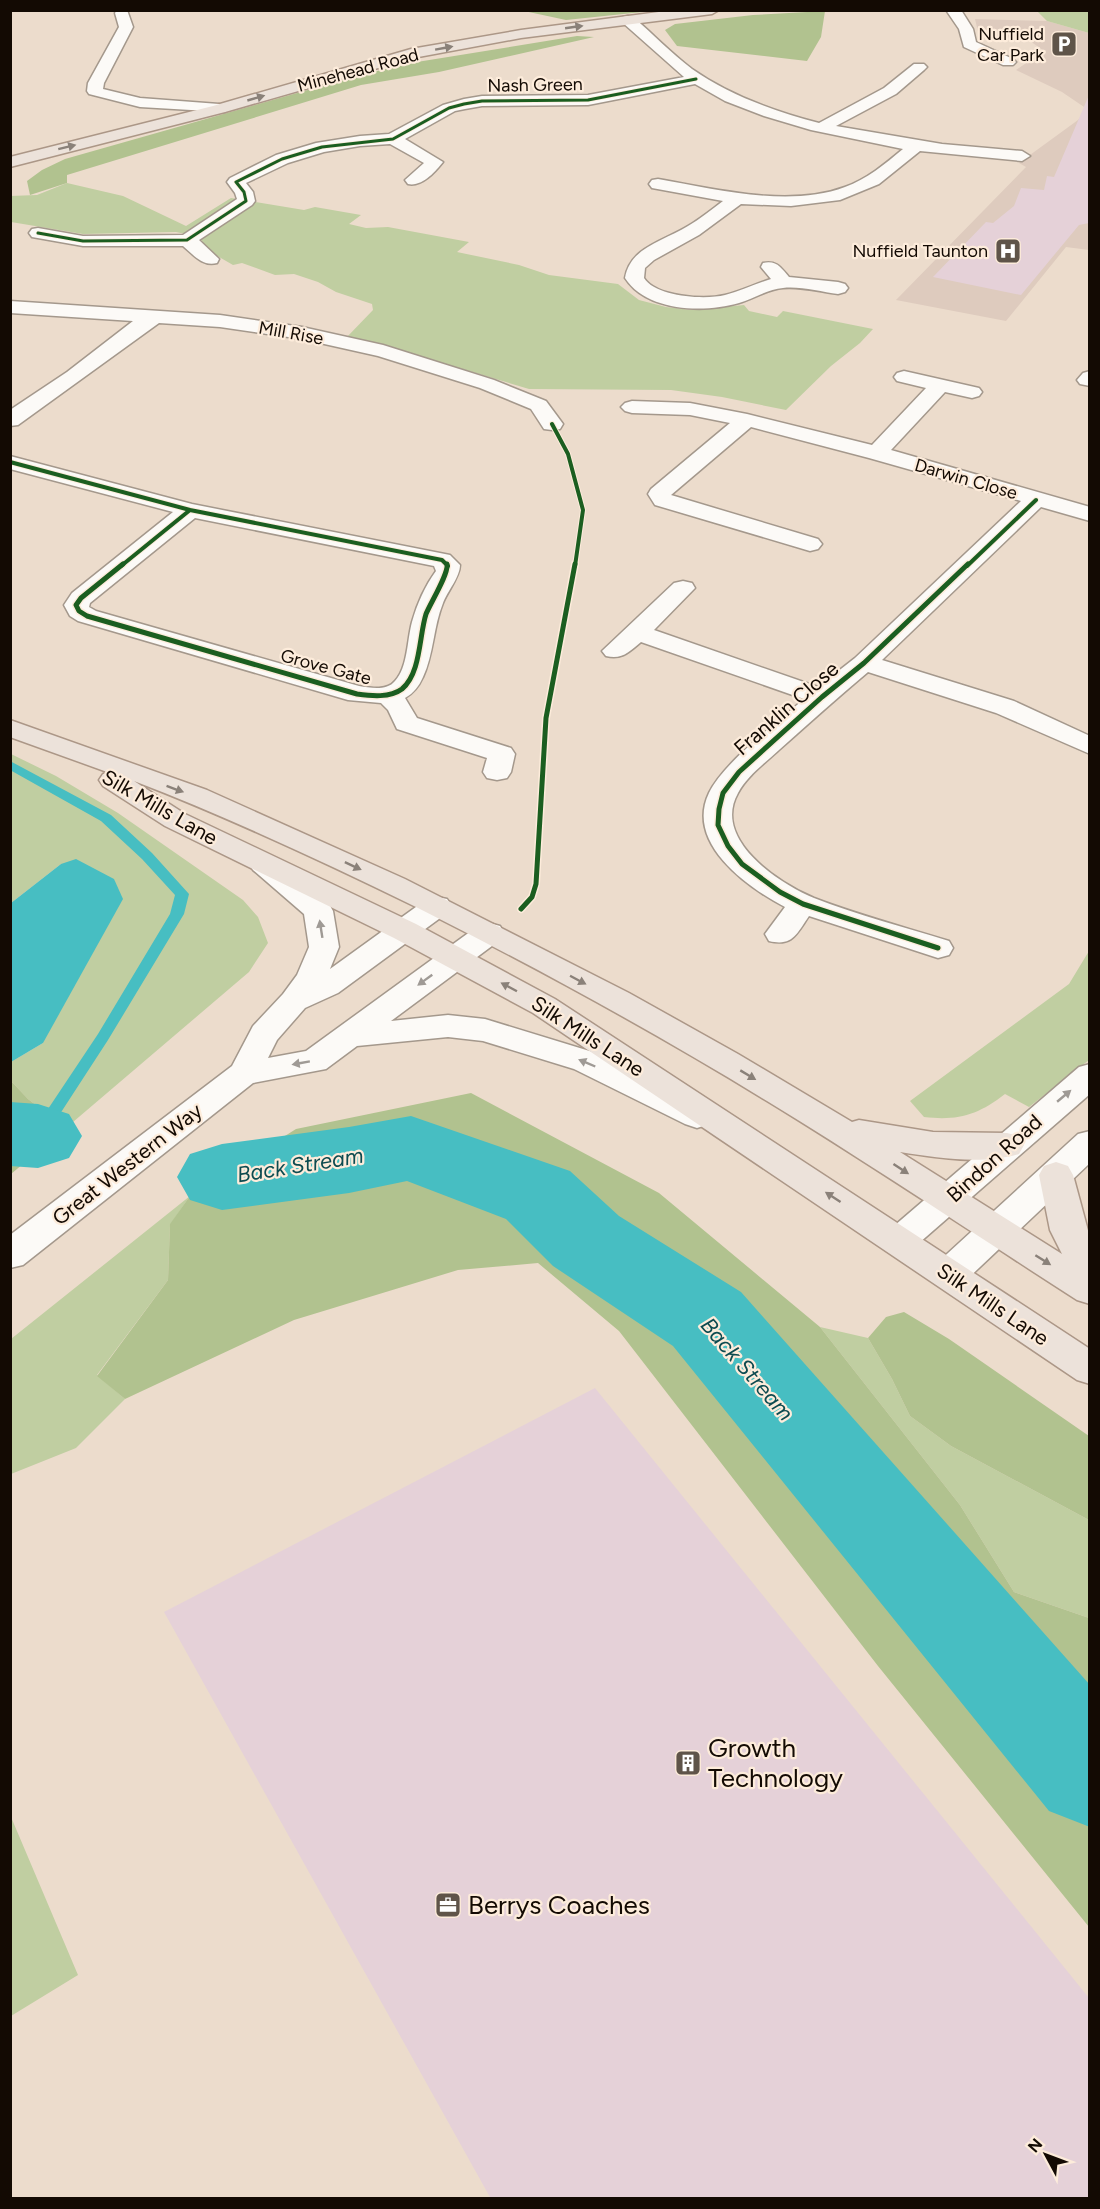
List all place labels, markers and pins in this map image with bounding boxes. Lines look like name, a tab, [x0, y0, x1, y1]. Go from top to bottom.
place label: Nuffield Car Park	[977, 23, 1044, 66]
parking icon: Nuffield Car Park	[1049, 29, 1079, 59]
hospital icon: Nuffield Taunton	[993, 236, 1023, 266]
place label: Nuffield Taunton	[852, 240, 988, 262]
place label: Growth Technology	[708, 1732, 843, 1794]
building icon: Growth Technology	[673, 1748, 703, 1778]
place label: Berrys Coaches	[468, 1889, 650, 1921]
office icon: Berrys Coaches	[433, 1890, 463, 1920]

